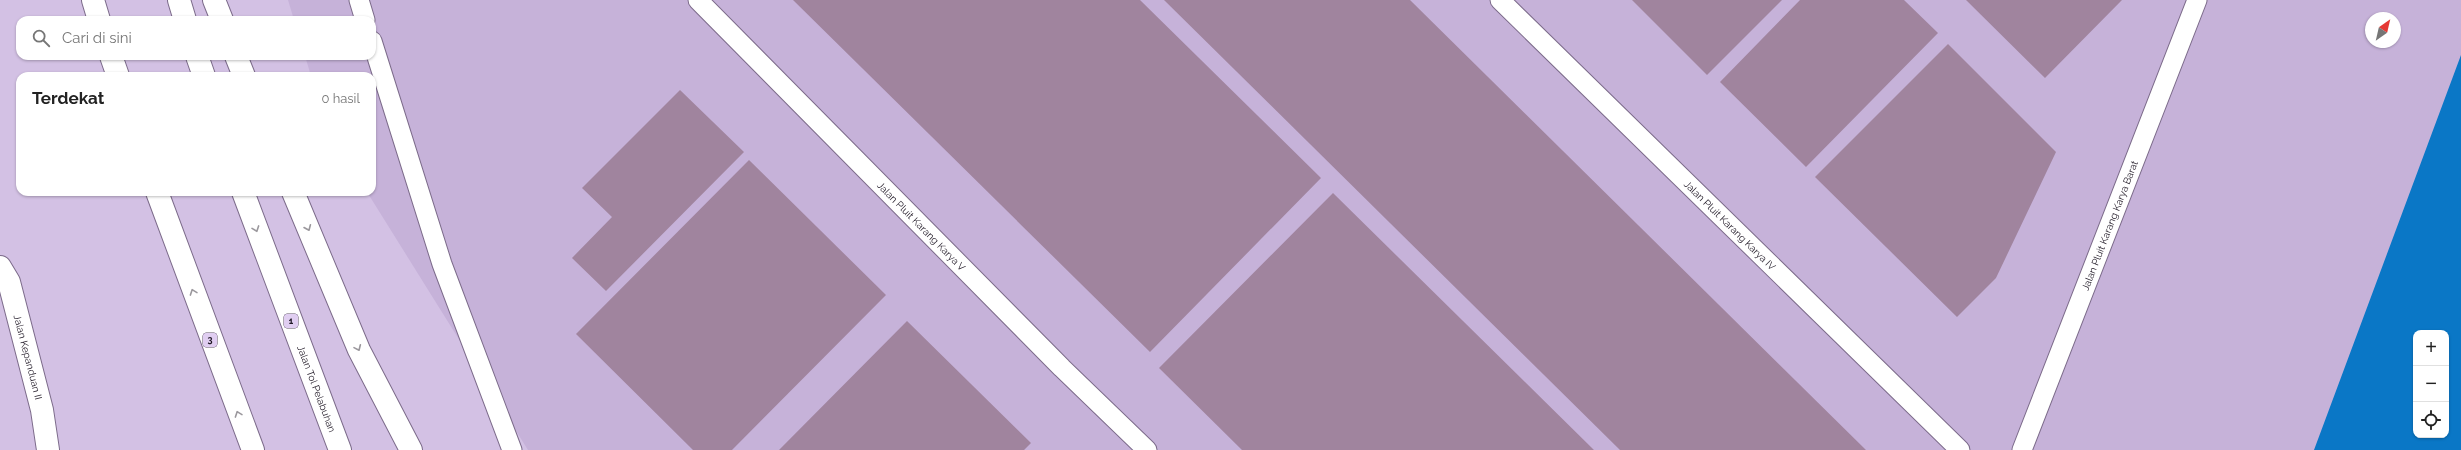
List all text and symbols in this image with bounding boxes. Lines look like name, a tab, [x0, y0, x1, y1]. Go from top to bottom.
north arrow	[2365, 12, 2401, 48]
search box	[16, 16, 376, 60]
icon: search	[30, 27, 52, 49]
text: Cari di sini	[62, 29, 132, 47]
text: Terdekat	[32, 88, 104, 108]
text: 0 hasil	[321, 91, 360, 106]
street label: Jalan Pluit Karang Karya Barat	[2080, 158, 2140, 292]
street label: Jalan Pluit Karang Karya IV	[1682, 179, 1778, 273]
street label: Jalan Pluit Karang Karya V	[875, 180, 968, 273]
one-way arrow	[303, 224, 311, 231]
one-way arrow	[252, 225, 260, 232]
one-way arrow	[189, 289, 197, 296]
street label: Jalan Kepanduan II	[12, 314, 44, 401]
road number: 1	[284, 314, 298, 328]
map controls	[2413, 330, 2449, 438]
button: +	[2413, 330, 2449, 366]
road number: 3	[203, 333, 217, 347]
street label: Jalan Tol Pelabuhan	[295, 344, 338, 434]
one-way arrow	[354, 344, 362, 351]
button: −	[2413, 366, 2449, 402]
button: locate	[2413, 402, 2449, 438]
one-way arrow	[235, 410, 243, 417]

